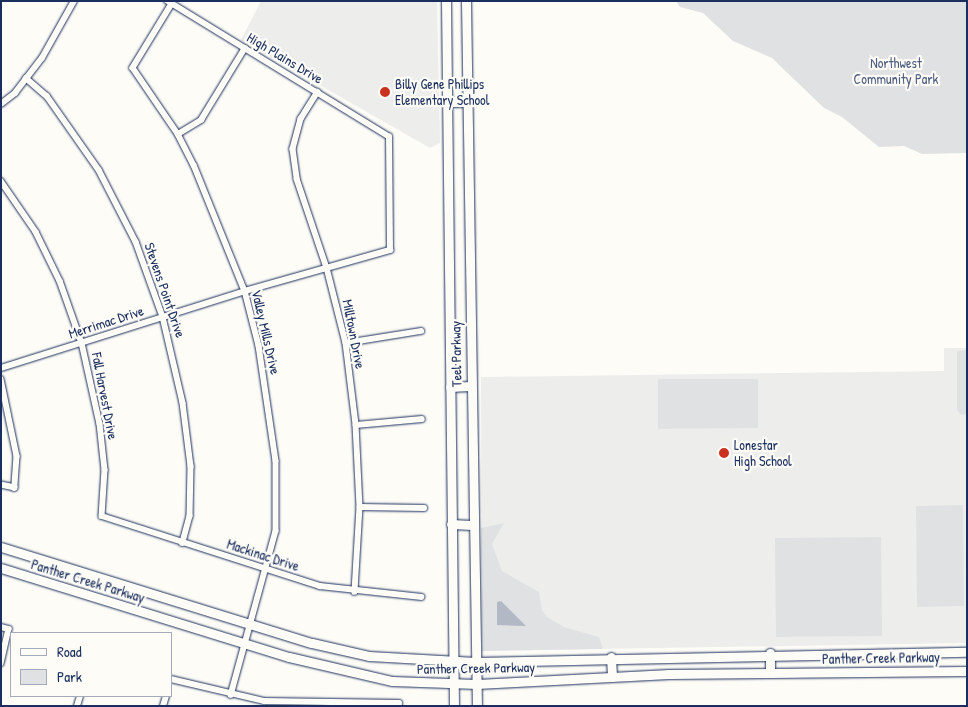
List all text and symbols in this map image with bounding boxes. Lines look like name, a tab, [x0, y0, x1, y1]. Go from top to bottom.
street label: High Plains Drive	[244, 29, 326, 87]
park label: Northwest Community Park	[854, 55, 938, 88]
place label: Billy Gene Phillips Elementary School	[395, 76, 489, 108]
marker: Billy Gene Phillips Elementary School	[379, 86, 391, 98]
street label: Stevens Point Drive	[141, 240, 189, 340]
street label: Valley Mills Drive	[248, 288, 284, 376]
street label: Milltown Drive	[339, 298, 369, 370]
street label: Merrimac Drive	[66, 302, 146, 342]
street label: Teel Parkway	[447, 321, 465, 387]
street label: Fall Harvest Drive	[88, 351, 122, 441]
place label: Lonestar High School	[734, 437, 792, 470]
marker: Lonestar High School	[718, 447, 730, 459]
street label: Mackinac Drive	[225, 535, 301, 575]
street label: Panther Creek Parkway	[29, 556, 147, 606]
legend	[10, 632, 172, 697]
text: Road	[57, 641, 82, 662]
street label: Panther Creek Parkway	[822, 649, 940, 667]
street label: Panther Creek Parkway	[417, 659, 535, 677]
text: Park	[57, 666, 82, 687]

